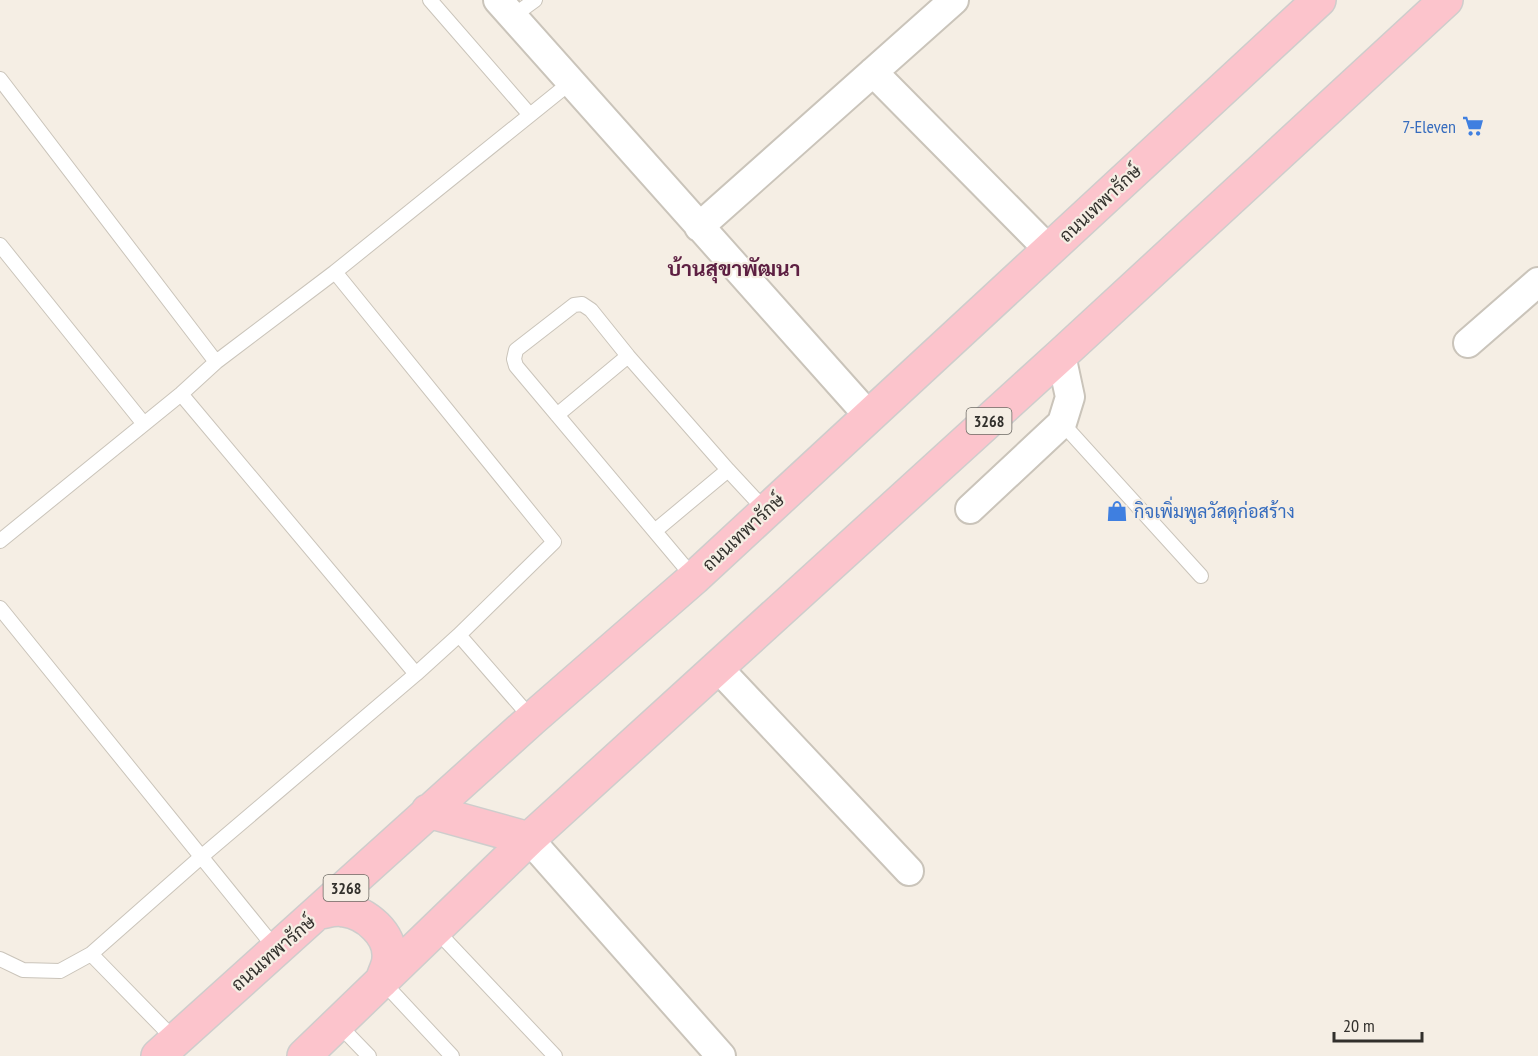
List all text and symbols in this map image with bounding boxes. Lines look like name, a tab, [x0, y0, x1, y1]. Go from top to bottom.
supermarket icon: 7-Eleven	[1461, 114, 1485, 138]
place label: 7-Eleven	[1402, 115, 1456, 138]
street label: ถนนเทพารักษ์	[1054, 158, 1146, 247]
district label: บ้านสุขาพัฒนา	[668, 255, 800, 284]
road number: 3268	[966, 408, 1012, 434]
street label: ถนนเทพารักษ์	[697, 487, 789, 576]
place label: กิจเพิ่มพูลวัสดุก่อสร้าง	[1134, 496, 1295, 525]
shop icon: กิจเพิ่มพูลวัสดุก่อสร้าง	[1105, 499, 1129, 523]
road number: 3268	[324, 875, 368, 901]
street label: ถนนเทพารักษ์	[226, 909, 320, 996]
scale bar	[1334, 1005, 1422, 1043]
text: 20 m	[1343, 1014, 1375, 1037]

